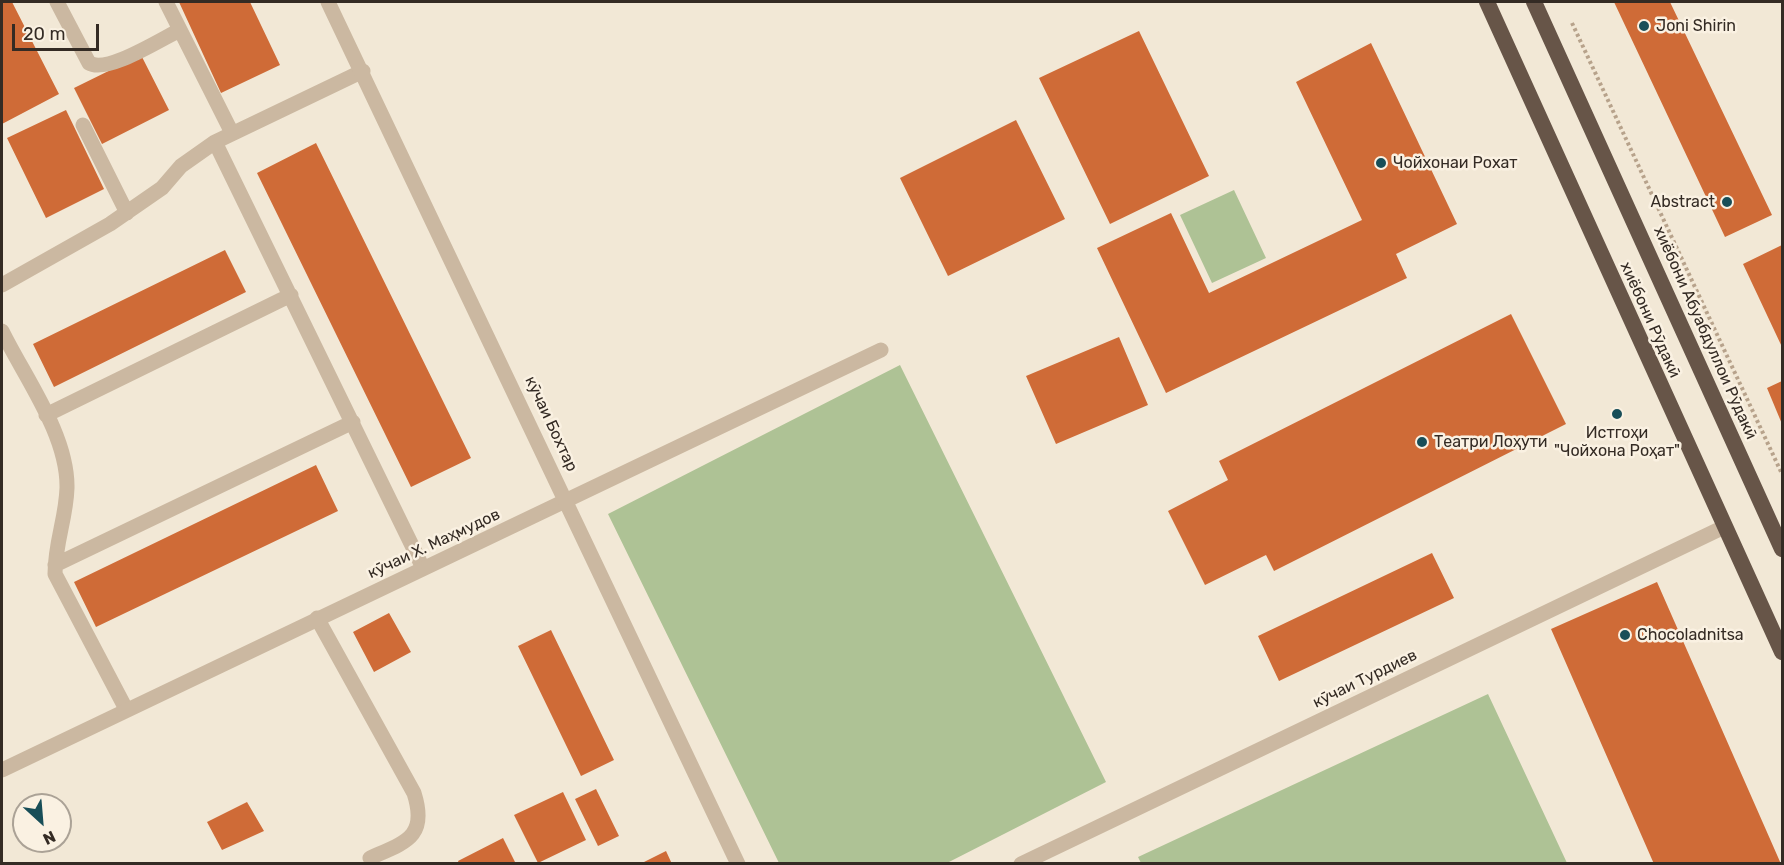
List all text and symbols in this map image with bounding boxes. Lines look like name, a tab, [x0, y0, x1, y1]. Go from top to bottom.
scale bar	[15, 12, 102, 50]
place label: Joni Shirin	[1656, 16, 1736, 36]
marker: Joni Shirin	[1637, 19, 1651, 33]
text: 20 m	[23, 23, 65, 45]
place label: Чойхонаи Рохат	[1393, 153, 1518, 173]
marker: Чойхонаи Рохат	[1374, 156, 1388, 170]
place label: Abstract	[1650, 192, 1715, 212]
marker: Abstract	[1720, 195, 1734, 209]
street label: хиёбони Абуабдуллои Рӯдакӣ	[1649, 223, 1761, 443]
street label: хиёбони Рӯдакӣ	[1616, 259, 1684, 381]
street label: кӯчаи Бохтар	[520, 373, 582, 475]
marker: Истгоҳи "Чойхона Роҳат"	[1610, 407, 1624, 421]
place label: Истгоҳи "Чойхона Роҳат"	[1554, 423, 1680, 461]
place label: Театри Лоҳути	[1434, 432, 1548, 452]
marker: Театри Лоҳути	[1415, 435, 1429, 449]
street label: кӯчаи Х. Маҳмудов	[365, 505, 503, 583]
place label: Chocoladnitsa	[1637, 625, 1744, 645]
marker: Chocoladnitsa	[1618, 628, 1632, 642]
street label: кӯчаи Турдиев	[1310, 645, 1420, 713]
north arrow	[12, 793, 72, 853]
text: N	[40, 827, 59, 849]

